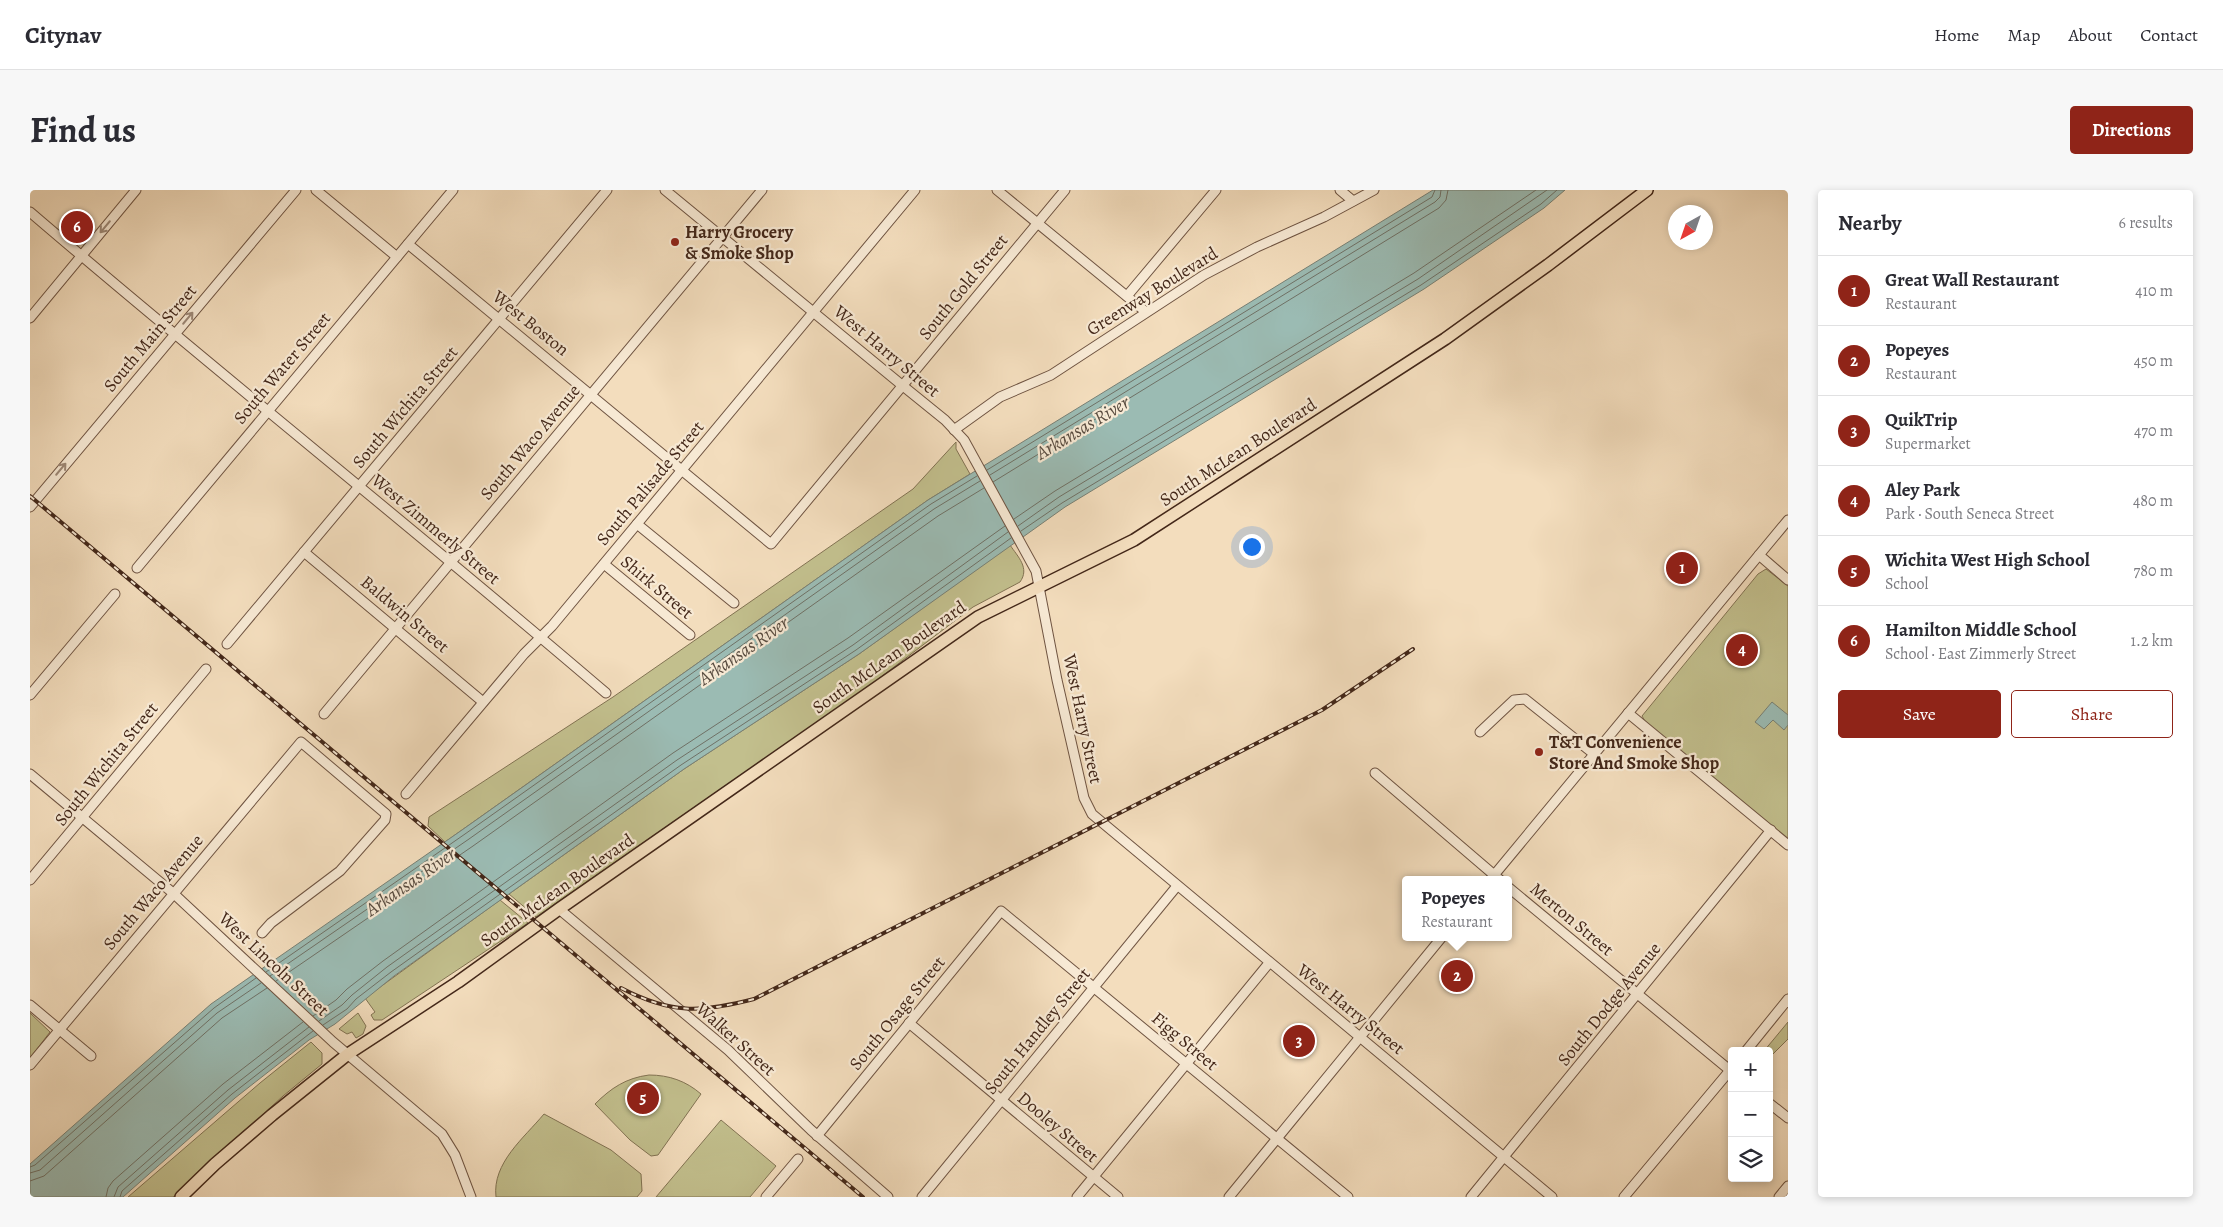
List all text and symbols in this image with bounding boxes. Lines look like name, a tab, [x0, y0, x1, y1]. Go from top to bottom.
text: Citynav	[25, 19, 101, 51]
text: Home	[1934, 23, 1979, 47]
text: Map	[2007, 23, 2040, 47]
text: About	[2068, 23, 2112, 47]
text: Contact	[2140, 23, 2198, 47]
text: Find us	[30, 106, 136, 154]
button: Directions	[2070, 106, 2193, 154]
north arrow	[1668, 205, 1713, 250]
pin: 6	[61, 208, 93, 246]
text: Nearby	[1838, 209, 1901, 237]
text: 6 results	[2119, 212, 2173, 234]
place label: Harry Grocery & Smoke Shop	[685, 220, 794, 265]
one-way arrow	[99, 221, 110, 234]
street label: South Gold Street	[913, 229, 1013, 345]
marker: Harry Grocery & Smoke Shop	[669, 236, 681, 248]
street label: Greenway Boulevard	[1082, 241, 1222, 341]
text: Great Wall Restaurant	[1885, 267, 2059, 293]
street label: South Main Street	[98, 279, 202, 397]
text: 1	[1851, 280, 1857, 302]
text: 410 m	[2135, 280, 2173, 302]
street label: West Boston	[487, 284, 574, 361]
text: Restaurant	[1885, 293, 1957, 315]
street label: West Harry Street	[828, 299, 945, 403]
street label: South Water Street	[228, 307, 336, 429]
one-way arrow	[183, 312, 194, 325]
text: Popeyes	[1885, 337, 1949, 363]
street label: South Wichita Street	[347, 341, 463, 473]
text: 2	[1850, 350, 1858, 372]
text: 450 m	[2134, 350, 2173, 372]
text: Restaurant	[1885, 363, 1957, 385]
street label: South Waco Avenue	[474, 379, 586, 505]
water label: Arkansas River	[1030, 389, 1135, 467]
street label: South McLean Boulevard	[1155, 392, 1321, 512]
text: QuikTrip	[1885, 407, 1957, 433]
street label: South Palisade Street	[591, 416, 709, 550]
text: 3	[1851, 420, 1857, 442]
text: 470 m	[2134, 420, 2173, 442]
text: Supermarket	[1885, 433, 1971, 455]
one-way arrow	[55, 463, 66, 476]
street label: West Zimmerly Street	[366, 468, 505, 590]
text: Aley Park	[1885, 477, 1960, 503]
text: 4	[1850, 490, 1858, 512]
text: 480 m	[2133, 490, 2173, 512]
text: Park · South Seneca Street	[1885, 503, 2054, 525]
your location	[1239, 534, 1265, 560]
text: Wichita West High School	[1885, 547, 2090, 573]
pin: 1	[1666, 549, 1698, 587]
street label: Shirk Street	[616, 550, 698, 624]
text: 5	[1851, 560, 1857, 582]
text: 780 m	[2134, 560, 2173, 582]
street label: Baldwin Street	[356, 570, 454, 658]
text: School	[1885, 573, 1928, 595]
street label: South McLean Boulevard	[807, 595, 971, 719]
water label: Arkansas River	[692, 609, 795, 692]
text: Hamilton Middle School	[1885, 617, 2077, 643]
text: 6	[1850, 630, 1858, 652]
text: 1.2 km	[2131, 630, 2173, 652]
pin: 4	[1726, 631, 1758, 669]
text: School · East Zimmerly Street	[1885, 643, 2076, 665]
street label: West Harry Street	[1057, 651, 1108, 786]
button: Save	[1838, 690, 2001, 738]
button: Share	[2011, 690, 2173, 738]
street label: South Wichita Street	[49, 697, 163, 831]
place label: T&T Convenience Store And Smoke Shop	[1549, 730, 1719, 775]
marker: T&T Convenience Store And Smoke Shop	[1533, 746, 1545, 758]
street label: South McLean Boulevard	[475, 828, 639, 952]
street label: South Waco Avenue	[97, 829, 209, 955]
water label: Arkansas River	[359, 840, 462, 923]
popup	[1402, 876, 1512, 941]
street label: Merton Street	[1525, 877, 1619, 961]
text: Popeyes	[1421, 885, 1485, 911]
street label: West Lincoln Street	[213, 906, 334, 1021]
text: Restaurant	[1421, 911, 1493, 933]
street label: South Dodge Avenue	[1552, 937, 1666, 1071]
street label: South Osage Street	[844, 951, 950, 1075]
pin: 2	[1441, 957, 1473, 995]
street label: West Harry Street	[1291, 958, 1410, 1060]
street label: South Handley Street	[978, 963, 1096, 1099]
street label: Walker Street	[690, 996, 781, 1081]
street label: Figg Street	[1147, 1006, 1223, 1076]
pin: 3	[1283, 1022, 1315, 1060]
map controls	[1728, 1047, 1773, 1182]
button: +	[1728, 1047, 1773, 1092]
pin: 5	[627, 1079, 659, 1117]
street label: Dooley Street	[1012, 1086, 1104, 1168]
button: −	[1728, 1092, 1773, 1137]
button: layers	[1728, 1137, 1773, 1182]

